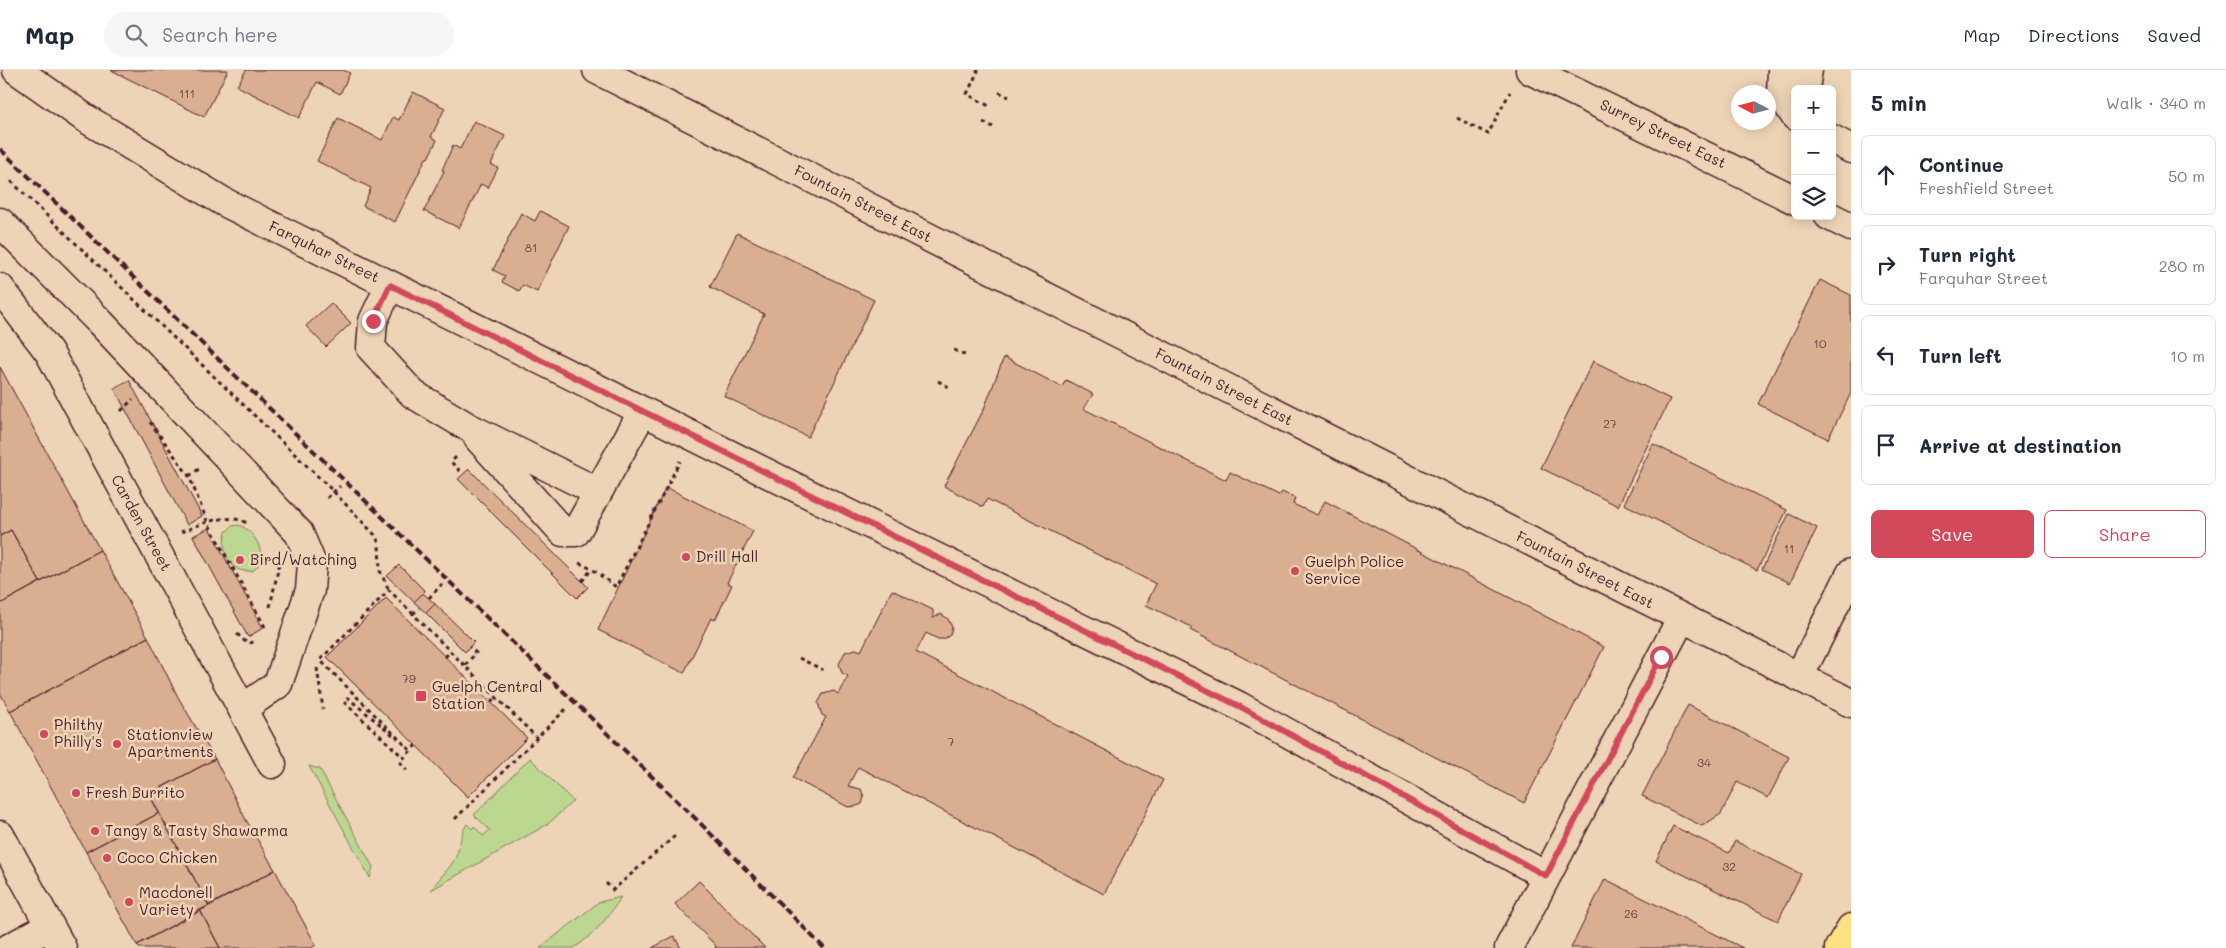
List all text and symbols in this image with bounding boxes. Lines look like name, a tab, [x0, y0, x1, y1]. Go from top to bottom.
search box	[104, 12, 454, 57]
text: Map	[25, 19, 74, 50]
icon: search	[122, 21, 150, 49]
text: Search here	[162, 22, 278, 47]
text: Map	[1963, 23, 2000, 47]
text: Directions	[2028, 23, 2120, 47]
text: Saved	[2148, 23, 2201, 47]
house number: 111	[179, 85, 195, 101]
north arrow	[1731, 85, 1776, 130]
map controls	[1791, 85, 1836, 220]
button: +	[1791, 85, 1836, 130]
text: 5 min	[1871, 89, 1927, 116]
text: Walk · 340 m	[2106, 92, 2206, 113]
street label: Surrey Street East	[1597, 94, 1730, 172]
button: −	[1791, 130, 1836, 175]
text: Continue	[1919, 152, 2004, 177]
street label: Fountain Street East	[791, 160, 936, 246]
icon: ahead	[1872, 161, 1900, 189]
text: 50 m	[2168, 165, 2205, 186]
button: layers	[1791, 175, 1836, 220]
text: Freshfield Street	[1919, 177, 2054, 198]
street label: Farquhar Street	[266, 216, 383, 287]
house number: 81	[525, 239, 537, 255]
text: Turn right	[1919, 242, 2016, 267]
icon: right	[1872, 251, 1900, 279]
text: 280 m	[2159, 255, 2205, 276]
text: Farquhar Street	[1919, 267, 2048, 288]
route end	[362, 310, 385, 333]
house number: 10	[1814, 335, 1827, 351]
icon: left	[1872, 341, 1900, 369]
street label: Fountain Street East	[1152, 343, 1297, 429]
text: Turn left	[1919, 343, 2002, 368]
text: 10 m	[2170, 345, 2205, 366]
house number: 27	[1603, 415, 1617, 431]
icon: arrive	[1872, 431, 1900, 459]
text: Arrive at destination	[1919, 433, 2122, 458]
street label: Carden Street	[107, 471, 177, 574]
button: Save	[1871, 510, 2034, 558]
button: Share	[2044, 510, 2206, 558]
street label: Fountain Street East	[1513, 526, 1658, 612]
house number: 11	[1784, 540, 1794, 556]
place label: Drill Hall	[696, 546, 758, 566]
place label: Bird/Watching	[250, 549, 357, 569]
marker: Drill Hall	[680, 551, 692, 563]
place label: Guelph Police Service	[1305, 551, 1404, 588]
marker: Bird/Watching	[234, 554, 246, 566]
marker: Guelph Police Service	[1289, 565, 1301, 577]
route start	[1650, 646, 1673, 669]
house number: 79	[402, 670, 416, 686]
place label: Guelph Central Station	[432, 676, 542, 713]
marker: Guelph Central Station	[414, 689, 428, 703]
place label: Philthy Philly's	[54, 714, 103, 751]
place label: Stationview Apartments	[127, 724, 214, 761]
marker: Philthy Philly's	[38, 728, 50, 740]
house number: 7	[948, 733, 955, 749]
marker: Stationview Apartments	[111, 738, 123, 750]
house number: 34	[1697, 754, 1711, 770]
place label: Fresh Burrito	[86, 782, 185, 802]
marker: Fresh Burrito	[70, 787, 82, 799]
place label: Tangy & Tasty Shawarma	[105, 820, 288, 840]
marker: Tangy & Tasty Shawarma	[89, 825, 101, 837]
place label: Coco Chicken	[117, 847, 217, 867]
marker: Coco Chicken	[101, 852, 113, 864]
house number: 32	[1722, 858, 1736, 874]
place label: Macdonell Variety	[139, 882, 213, 919]
marker: Macdonell Variety	[123, 896, 135, 908]
house number: 26	[1624, 905, 1638, 921]

